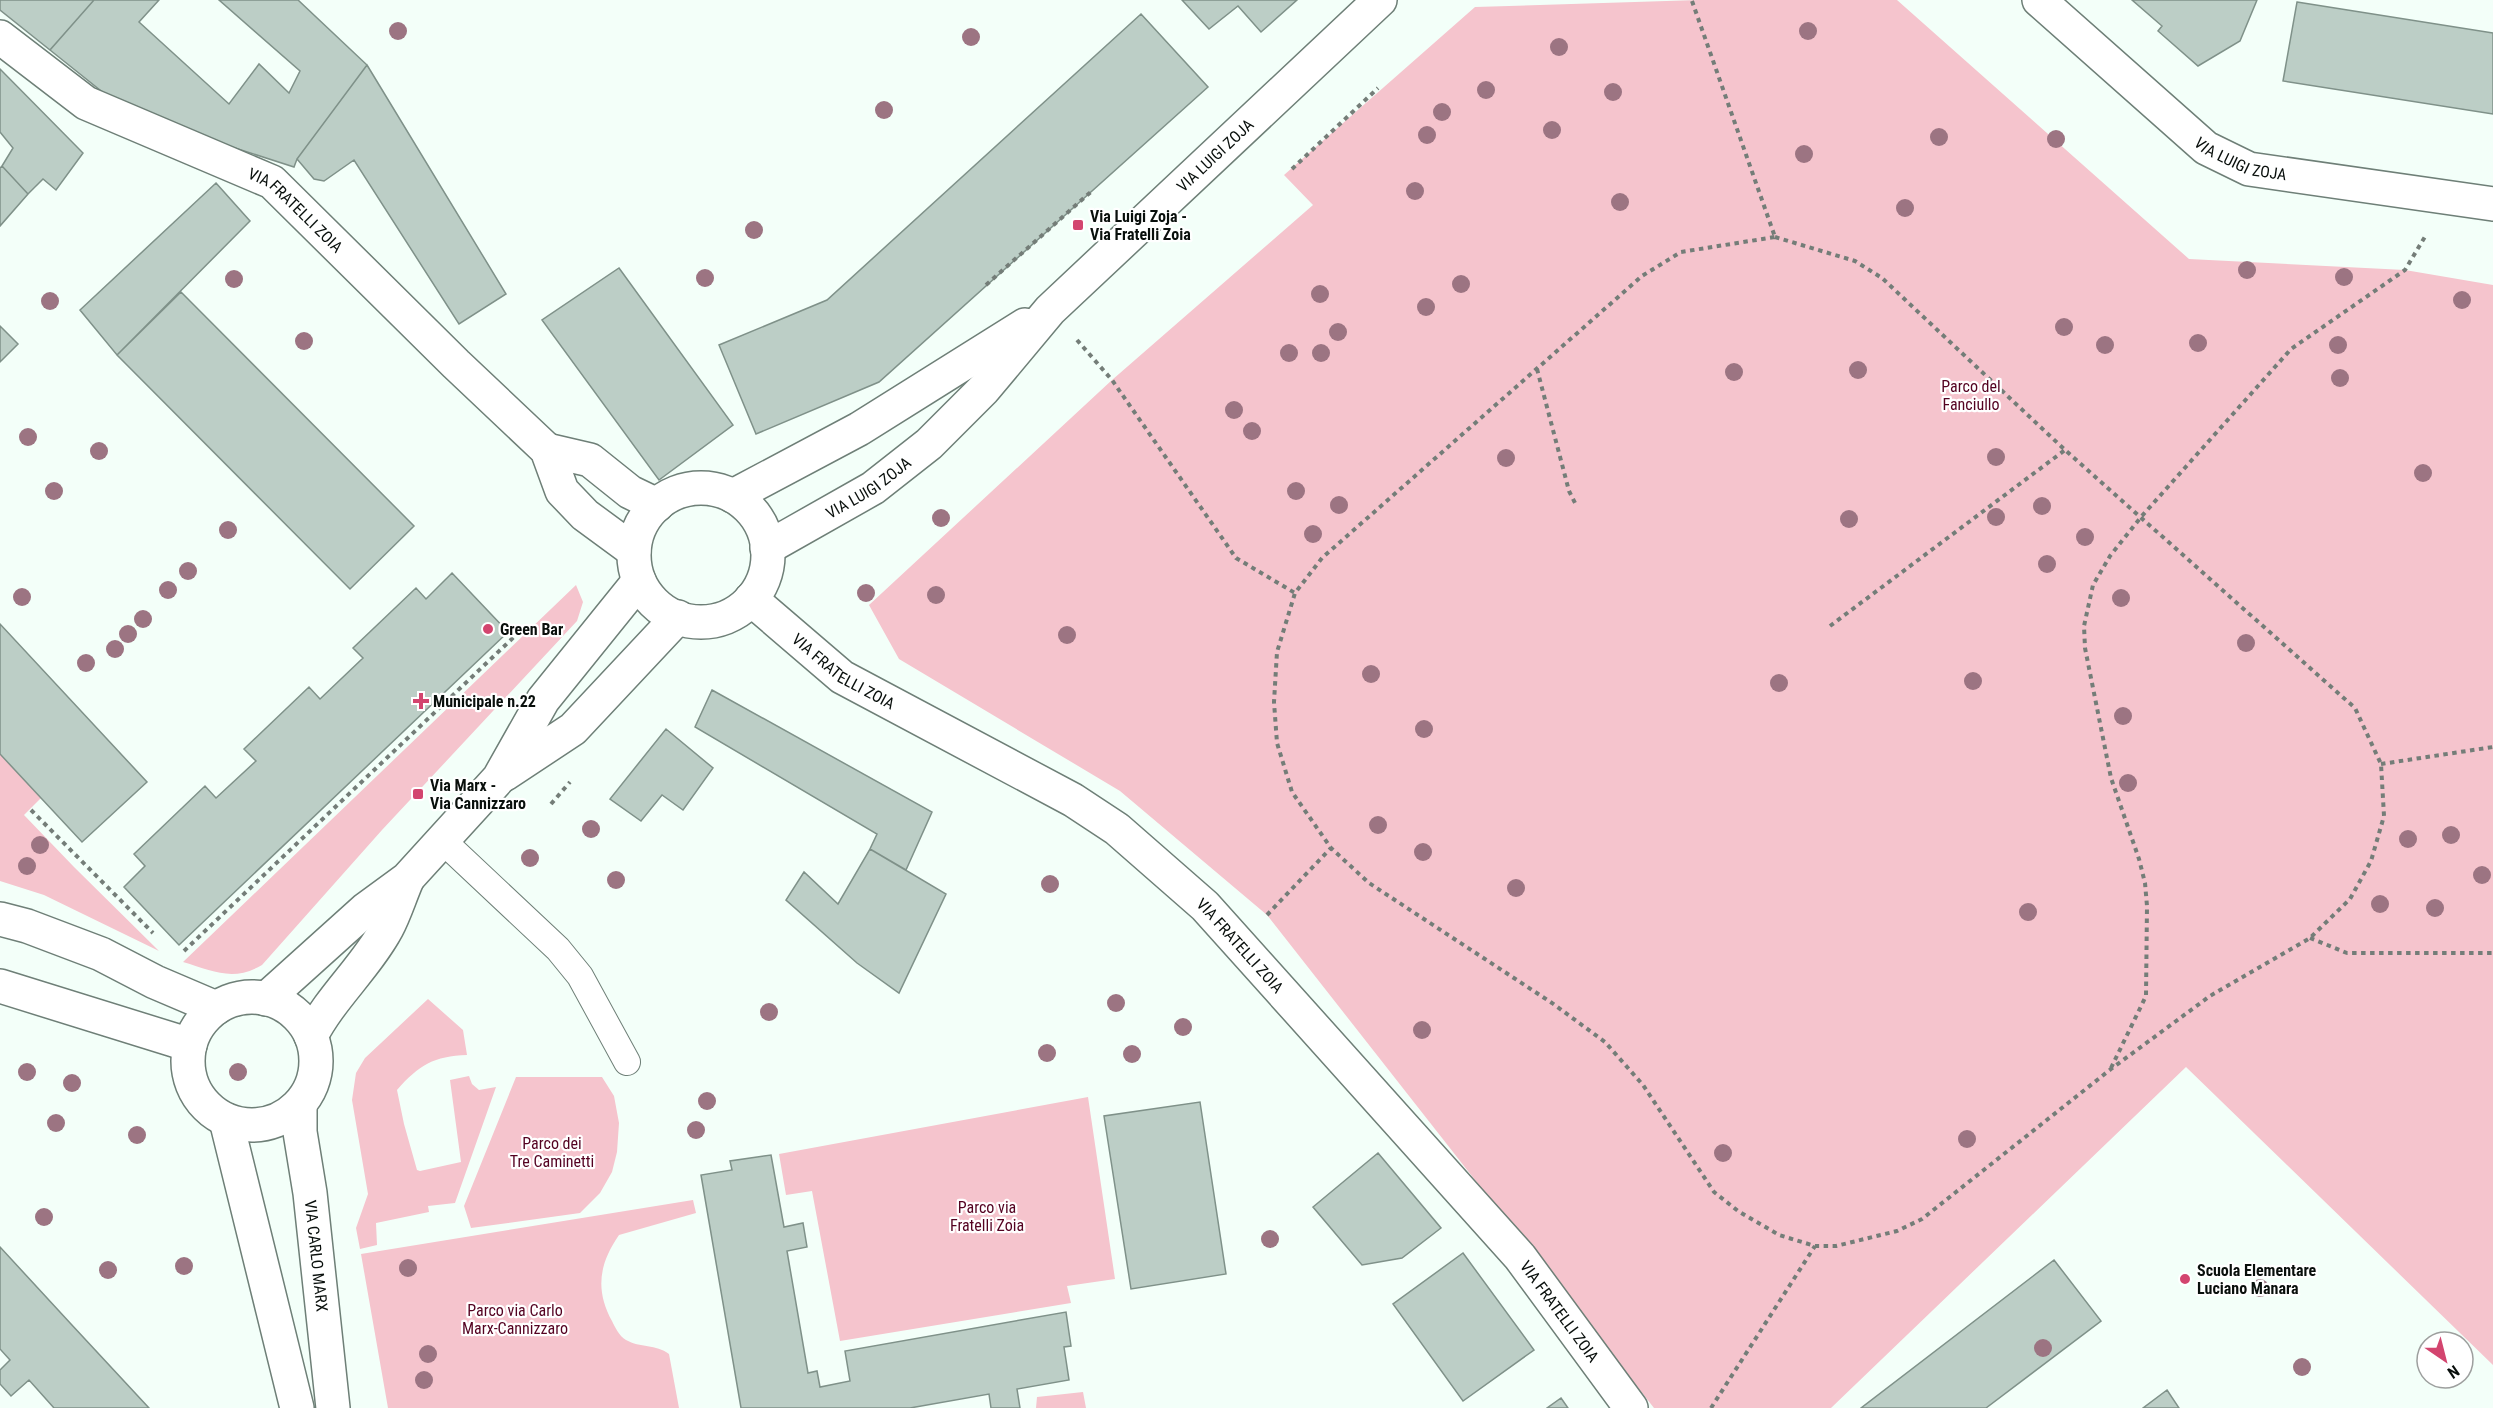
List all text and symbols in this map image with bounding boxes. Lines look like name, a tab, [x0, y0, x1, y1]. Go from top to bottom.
street label: VIA LUIGI ZOJA	[1173, 115, 1257, 196]
street label: VIA LUIGI ZOJA	[2190, 133, 2288, 184]
street label: VIA FRATELLI ZOIA	[245, 164, 347, 257]
place label: Via Luigi Zoja - Via Fratelli Zoia	[1090, 207, 1191, 244]
marker: Via Luigi Zoja - Via Fratelli Zoia	[1071, 218, 1085, 232]
park label: Parco del Fanciullo	[1941, 377, 2001, 414]
street label: VIA LUIGI ZOJA	[823, 453, 915, 523]
place label: Green Bar	[500, 620, 563, 639]
marker: Green Bar	[481, 622, 495, 636]
street label: VIA FRATELLI ZOIA	[788, 630, 898, 713]
place label: Municipale n.22	[433, 692, 536, 711]
marker: Municipale n.22	[414, 694, 428, 708]
place label: Via Marx - Via Cannizzaro	[430, 776, 526, 813]
marker: Via Marx - Via Cannizzaro	[411, 787, 425, 801]
street label: VIA FRATELLI ZOIA	[1193, 894, 1287, 997]
park label: Parco dei Tre Caminetti	[510, 1134, 594, 1171]
park label: Parco via Fratelli Zoia	[950, 1198, 1024, 1235]
street label: VIA CARLO MARX	[301, 1199, 332, 1313]
street label: VIA FRATELLI ZOIA	[1516, 1257, 1603, 1366]
place label: Scuola Elementare Luciano Manara	[2197, 1261, 2317, 1298]
marker: Scuola Elementare Luciano Manara	[2178, 1272, 2192, 1286]
park label: Parco via Carlo Marx-Cannizzaro	[462, 1301, 568, 1338]
north arrow	[2415, 1330, 2475, 1390]
text: N	[2444, 1361, 2463, 1382]

